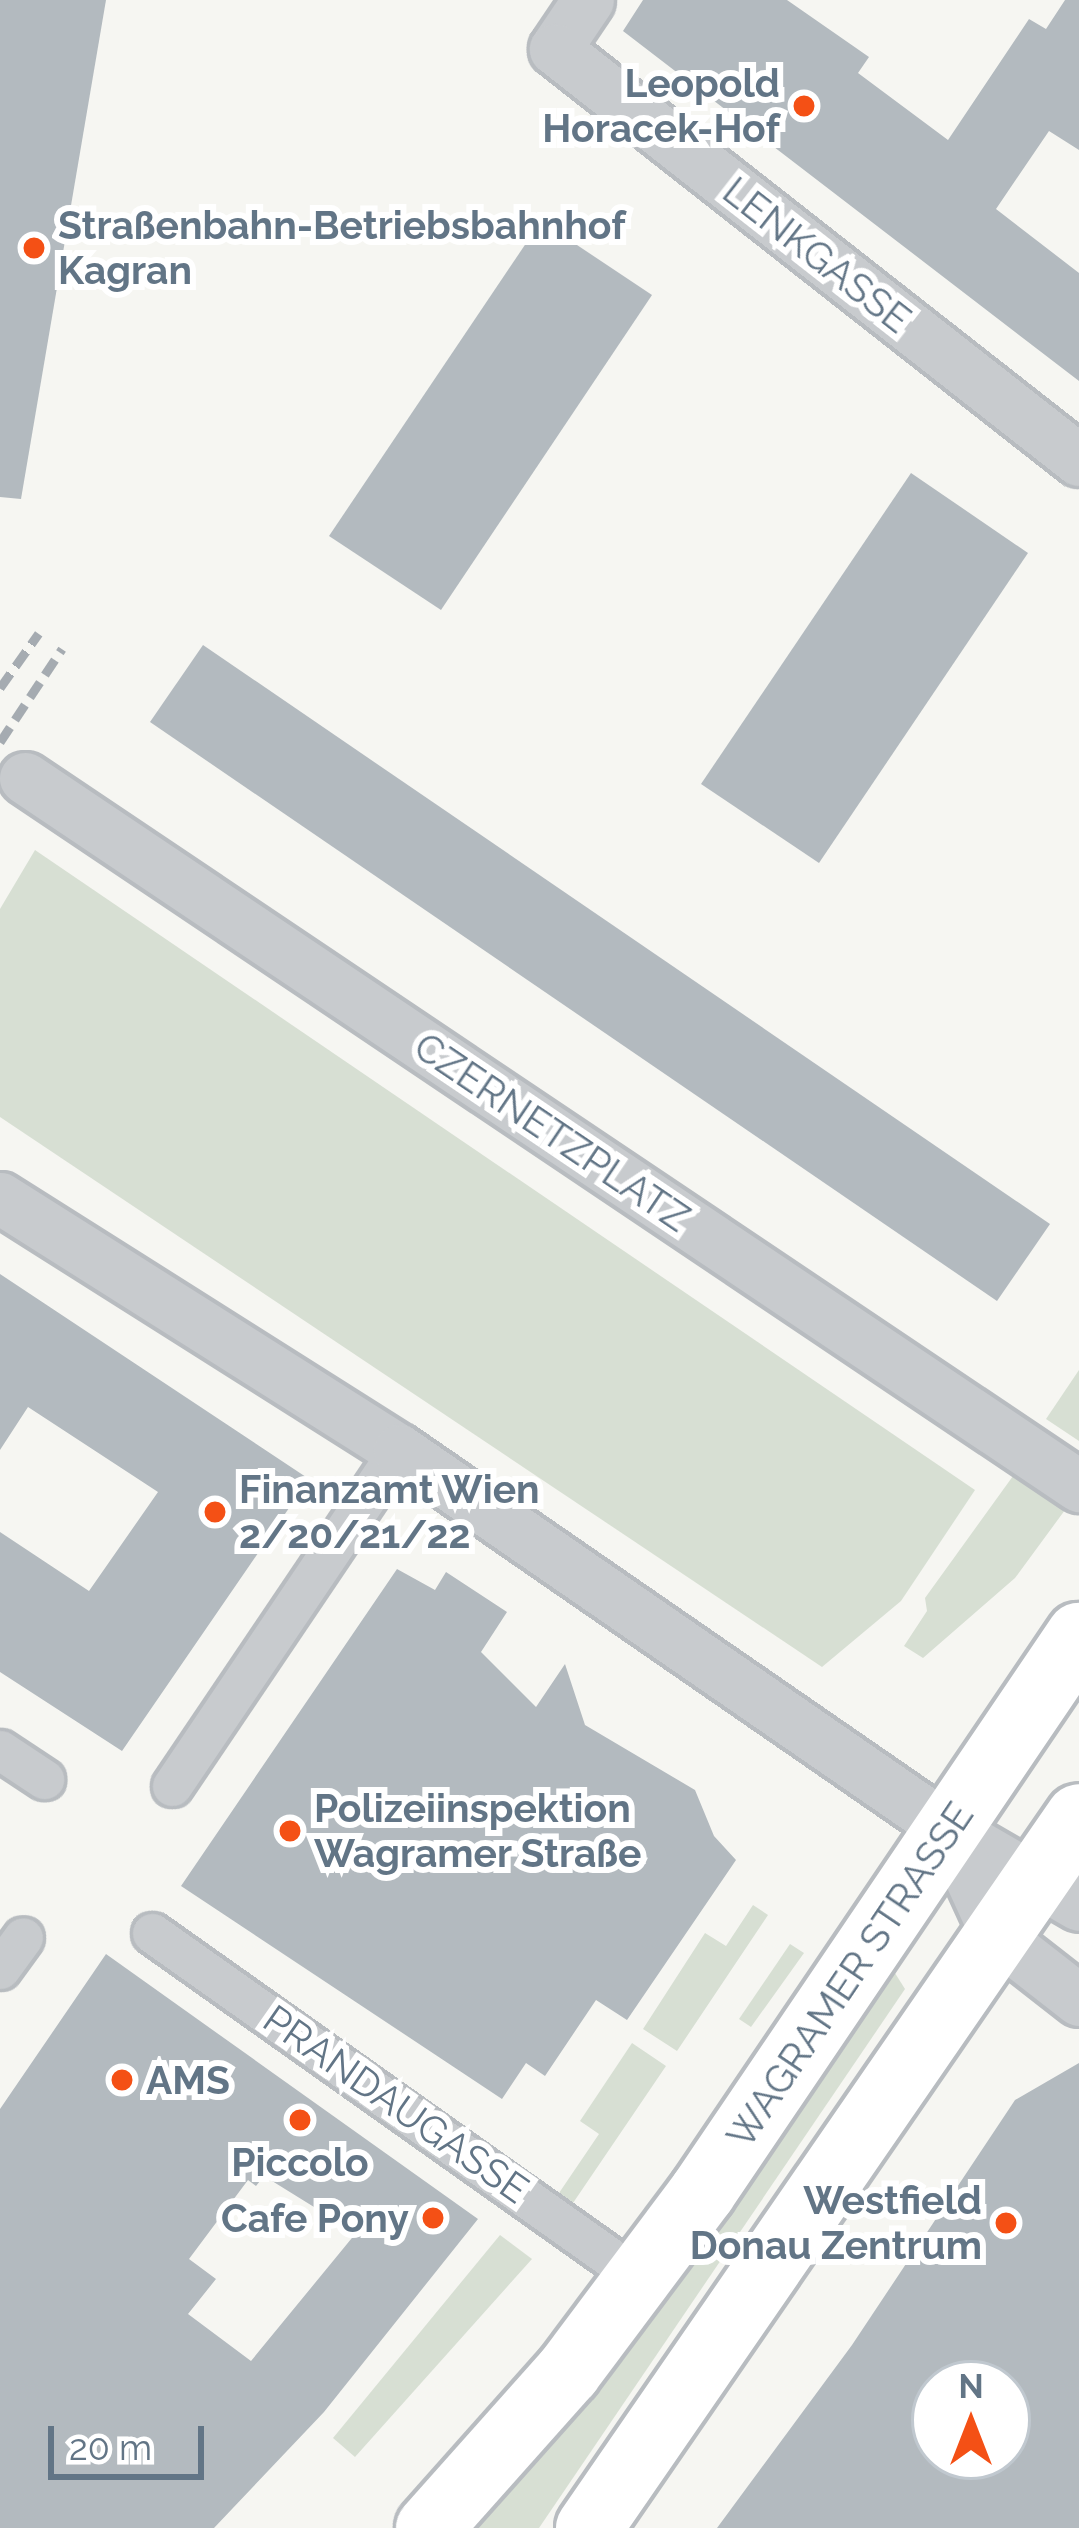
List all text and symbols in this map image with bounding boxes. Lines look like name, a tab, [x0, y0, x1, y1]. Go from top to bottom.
place label: Leopold Horacek-Hof	[542, 61, 780, 152]
marker: Leopold Horacek-Hof	[791, 93, 817, 119]
street label: LENKGASSE	[714, 167, 920, 343]
place label: Straßenbahn-Betriebsbahnhof Kagran	[58, 203, 626, 294]
marker: Straßenbahn-Betriebsbahnhof Kagran	[21, 235, 47, 261]
street label: CZERNETZPLATZ	[406, 1023, 698, 1241]
place label: Finanzamt Wien 2/20/21/22	[239, 1467, 541, 1558]
marker: Finanzamt Wien 2/20/21/22	[202, 1499, 228, 1525]
place label: Polizeiinspektion Wagramer Straße	[314, 1786, 642, 1877]
street label: WAGRAMER STRASSE	[717, 1793, 983, 2157]
marker: Polizeiinspektion Wagramer Straße	[277, 1818, 303, 1844]
street label: PRANDAUGASSE	[255, 1995, 537, 2213]
place label: AMS	[146, 2057, 230, 2103]
marker: AMS	[109, 2067, 135, 2093]
marker: Piccolo	[287, 2107, 313, 2133]
place label: Piccolo	[231, 2139, 369, 2185]
place label: Westfield Donau Zentrum	[690, 2178, 982, 2269]
place label: Cafe Pony	[221, 2195, 409, 2241]
marker: Cafe Pony	[420, 2205, 446, 2231]
marker: Westfield Donau Zentrum	[993, 2210, 1019, 2236]
north arrow	[911, 2360, 1031, 2480]
text: N	[958, 2367, 984, 2406]
scale bar	[54, 2402, 210, 2476]
text: 20 m	[69, 2426, 152, 2468]

